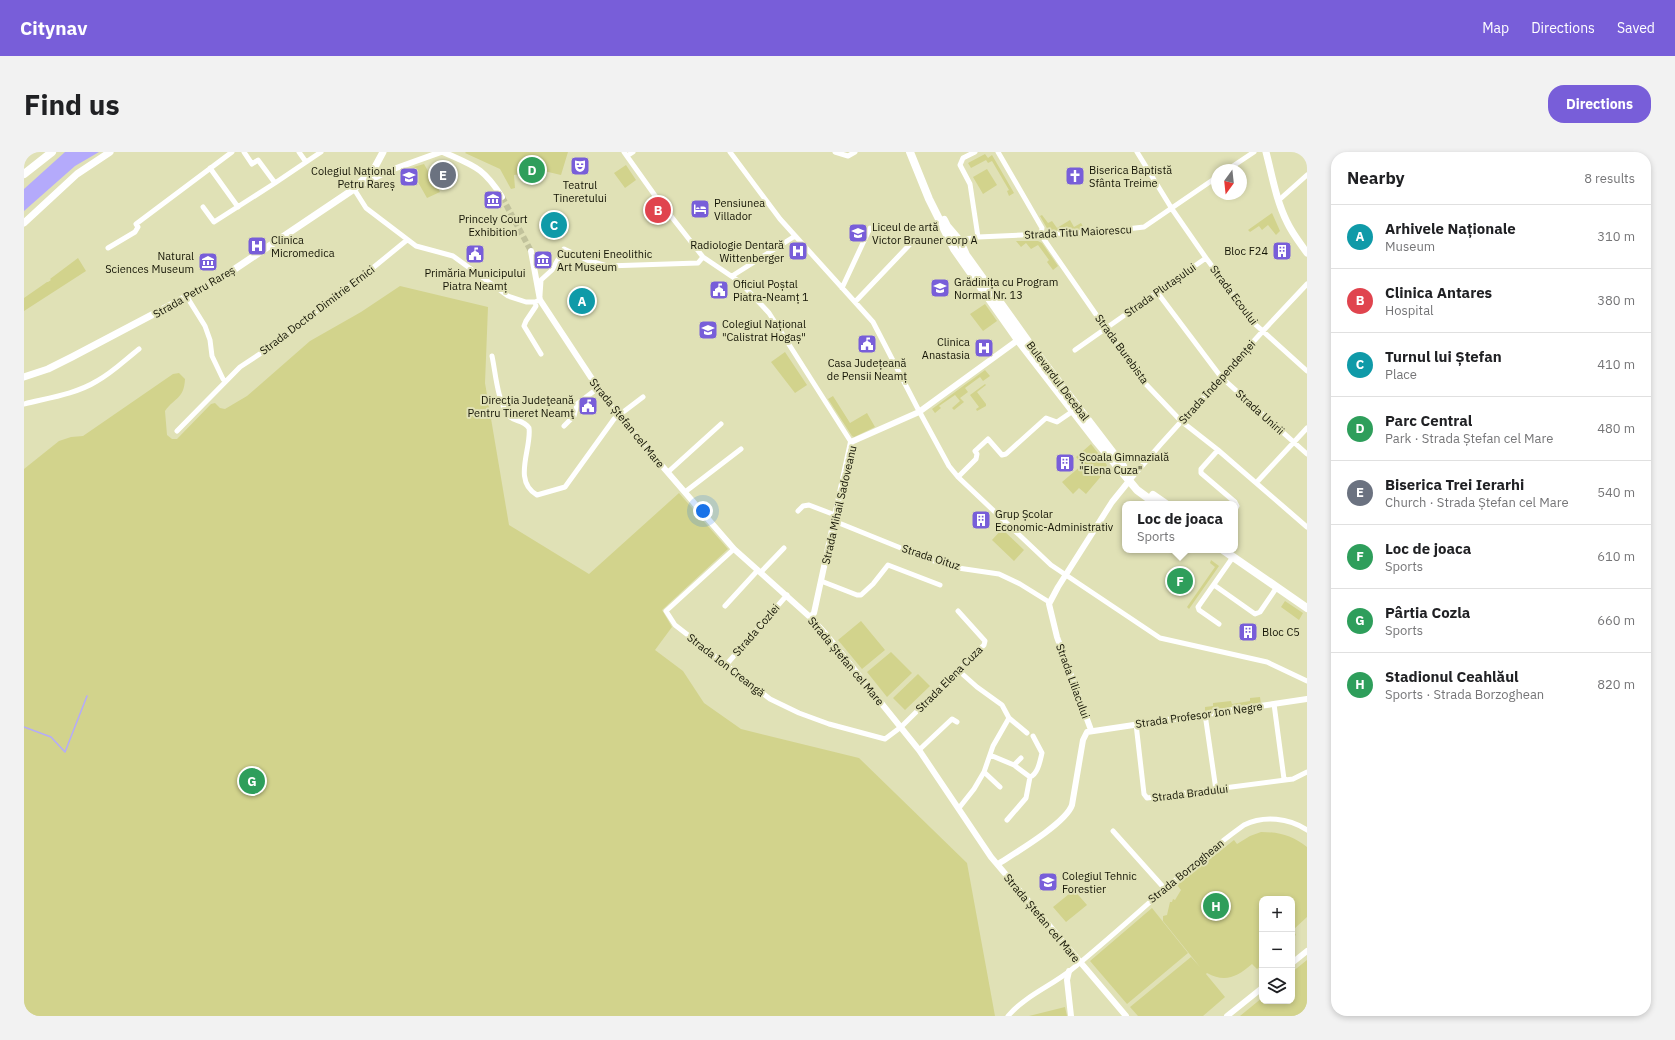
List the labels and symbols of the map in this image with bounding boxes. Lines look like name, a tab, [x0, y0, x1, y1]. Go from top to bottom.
pin: D	[519, 155, 545, 185]
theatre icon: Teatrul Tineretului	[569, 155, 591, 177]
pin: E	[430, 160, 456, 190]
place label: Biserica Baptistă Sfânta Treime	[1089, 163, 1172, 190]
place label: Colegiul Național Petru Rareș	[311, 164, 395, 191]
north arrow	[1211, 164, 1247, 200]
church icon: Biserica Baptistă Sfânta Treime	[1064, 165, 1086, 187]
school or university icon: Colegiul Național Petru Rareș	[398, 166, 420, 188]
place label: Teatrul Tineretului	[553, 178, 607, 205]
museum icon: Princely Court Exhibition	[482, 189, 504, 211]
pin: B	[645, 195, 671, 225]
place label: Pensiunea Villador	[714, 196, 765, 223]
hotel icon: Pensiunea Villador	[689, 198, 711, 220]
pin: C	[541, 210, 567, 240]
place label: Princely Court Exhibition	[458, 212, 528, 239]
place label: Liceul de artă Victor Brauner corp A	[872, 220, 978, 247]
school or university icon: Liceul de artă Victor Brauner corp A	[847, 222, 869, 244]
street label: Strada Titu Maiorescu	[1024, 222, 1132, 242]
place label: Clinica Micromedica	[271, 233, 335, 260]
hospital icon: Clinica Micromedica	[246, 235, 268, 257]
place label: Radiologie Dentară Wittenberger	[690, 238, 784, 265]
hospital icon: Radiologie Dentară Wittenberger	[787, 240, 809, 262]
building icon: Bloc F24	[1271, 240, 1293, 262]
public building icon: Primăria Municipului Piatra Neamț	[464, 243, 486, 265]
place label: Bloc F24	[1224, 244, 1268, 258]
place label: Cucuteni Eneolithic Art Museum	[557, 247, 653, 274]
place label: Natural Sciences Museum	[105, 249, 194, 276]
museum icon: Cucuteni Eneolithic Art Museum	[532, 249, 554, 271]
museum icon: Natural Sciences Museum	[197, 251, 219, 273]
street label: Strada Plutașului	[1121, 260, 1199, 320]
street label: Strada Doctor Dimitrie Ernici	[257, 262, 377, 358]
street label: Strada Ecoului	[1207, 262, 1261, 328]
street label: Strada Petru Rareș	[150, 263, 238, 321]
place label: Primăria Municipului Piatra Neamț	[424, 266, 526, 293]
place label: Grădinița cu Program Normal Nr. 13	[954, 275, 1058, 302]
place label: Oficiul Poștal Piatra-Neamț 1	[733, 277, 809, 304]
school or university icon: Grădinița cu Program Normal Nr. 13	[929, 277, 951, 299]
public building icon: Oficiul Poștal Piatra-Neamț 1	[708, 279, 730, 301]
pin: A	[569, 286, 595, 316]
street label: Strada Burebista	[1092, 311, 1152, 387]
place label: Colegiul Național "Calistrat Hogaș"	[722, 317, 806, 344]
school or university icon: Colegiul Național "Calistrat Hogaș"	[697, 319, 719, 341]
public building icon: Casa Județeană de Pensii Neamț	[856, 333, 878, 355]
place label: Clinica Anastasia	[922, 335, 970, 362]
hospital icon: Clinica Anastasia	[973, 337, 995, 359]
street label: Strada Independenței	[1176, 337, 1258, 427]
street label: Bulevardul Decebal	[1024, 338, 1092, 424]
place label: Casa Județeană de Pensii Neamț	[827, 356, 907, 383]
street label: Strada Ștefan cel Mare	[586, 375, 668, 471]
street label: Strada Unirii	[1233, 386, 1287, 438]
place label: Direcţia Judeţeană Pentru Tineret Neamţ	[468, 393, 574, 420]
public building icon: Direcţia Judeţeană Pentru Tineret Neamţ	[577, 395, 599, 417]
street label: Strada Mihail Sadoveanu	[819, 444, 859, 566]
place label: Școala Gimnazială "Elena Cuza"	[1079, 450, 1169, 477]
building icon: Școala Gimnazială "Elena Cuza"	[1054, 452, 1076, 474]
your location	[693, 501, 713, 521]
place label: Grup Școlar Economic-Administrativ	[995, 507, 1114, 534]
building icon: Grup Școlar Economic-Administrativ	[970, 509, 992, 531]
street label: Strada Oituz	[900, 541, 962, 573]
pin: F	[1167, 566, 1193, 596]
street label: Strada Cozlei	[729, 601, 783, 659]
street label: Strada Ștefan cel Mare	[805, 614, 887, 708]
building icon: Bloc C5	[1237, 621, 1259, 643]
place label: Bloc C5	[1262, 625, 1300, 639]
street label: Strada Ion Creangă	[684, 630, 768, 700]
street label: Strada Elena Cuza	[913, 642, 986, 715]
street label: Strada Liliacului	[1053, 642, 1093, 720]
street label: Strada Profesor Ion Negre	[1134, 699, 1264, 731]
pin: G	[239, 766, 265, 796]
street label: Strada Bradului	[1151, 781, 1229, 805]
street label: Strada Borzoghean	[1145, 836, 1227, 906]
place label: Colegiul Tehnic Forestier	[1062, 869, 1137, 896]
street label: Strada Ștefan cel Mare	[1001, 871, 1083, 965]
school or university icon: Colegiul Tehnic Forestier	[1037, 871, 1059, 893]
pin: H	[1203, 891, 1229, 921]

